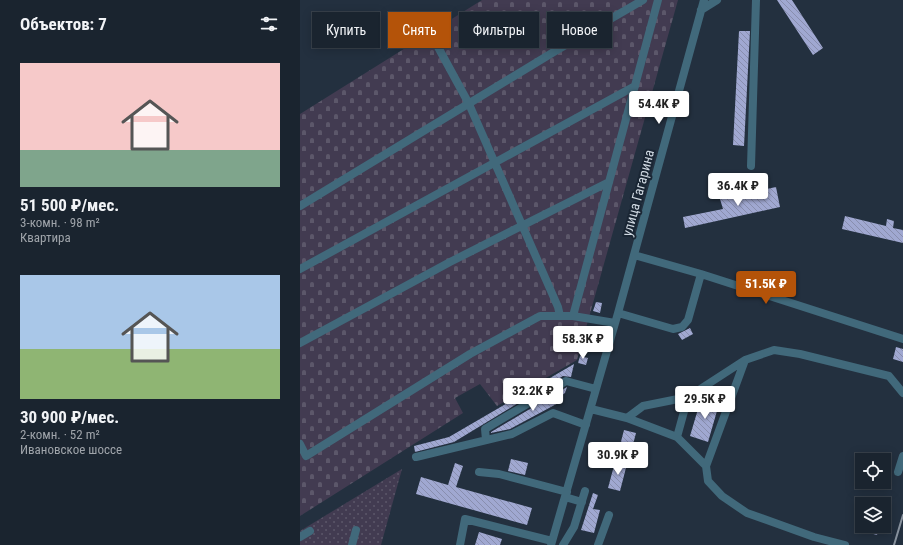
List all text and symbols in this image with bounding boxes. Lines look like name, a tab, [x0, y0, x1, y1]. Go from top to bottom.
chip: Купить	[312, 12, 380, 48]
chip: Снять	[388, 12, 451, 48]
chip: Фильтры	[459, 12, 539, 48]
chip: Новое	[547, 12, 612, 48]
icon: filters	[258, 13, 280, 35]
text: Объектов: 7	[20, 14, 107, 34]
icon: home	[114, 89, 186, 161]
pin: 54.4K ₽	[622, 91, 696, 125]
text: 54.4K ₽	[638, 96, 680, 111]
street label: улица Гагарина	[619, 148, 657, 238]
pin: 36.4K ₽	[701, 173, 775, 207]
text: 36.4K ₽	[717, 178, 759, 193]
text: 51 500 ₽/мес.	[20, 195, 119, 215]
text: 3-комн. · 98 m²	[20, 215, 100, 230]
text: Квартира	[20, 230, 71, 245]
pin: 51.5K ₽	[729, 271, 803, 305]
text: 51.5K ₽	[745, 276, 787, 291]
icon: home	[114, 301, 186, 373]
pin: 58.3K ₽	[546, 326, 620, 360]
text: 58.3K ₽	[562, 331, 604, 346]
pin: 32.2K ₽	[496, 378, 570, 412]
text: 32.2K ₽	[512, 383, 554, 398]
pin: 29.5K ₽	[668, 386, 742, 420]
text: 29.5K ₽	[684, 391, 726, 406]
text: 30 900 ₽/мес.	[20, 407, 119, 427]
text: 2-комн. · 52 m²	[20, 427, 100, 442]
text: Ивановское шоссе	[20, 442, 122, 457]
pin: 30.9K ₽	[581, 442, 655, 476]
text: 30.9K ₽	[597, 447, 639, 462]
map controls	[855, 453, 891, 533]
button: locate	[855, 453, 891, 489]
button: layers	[855, 497, 891, 533]

